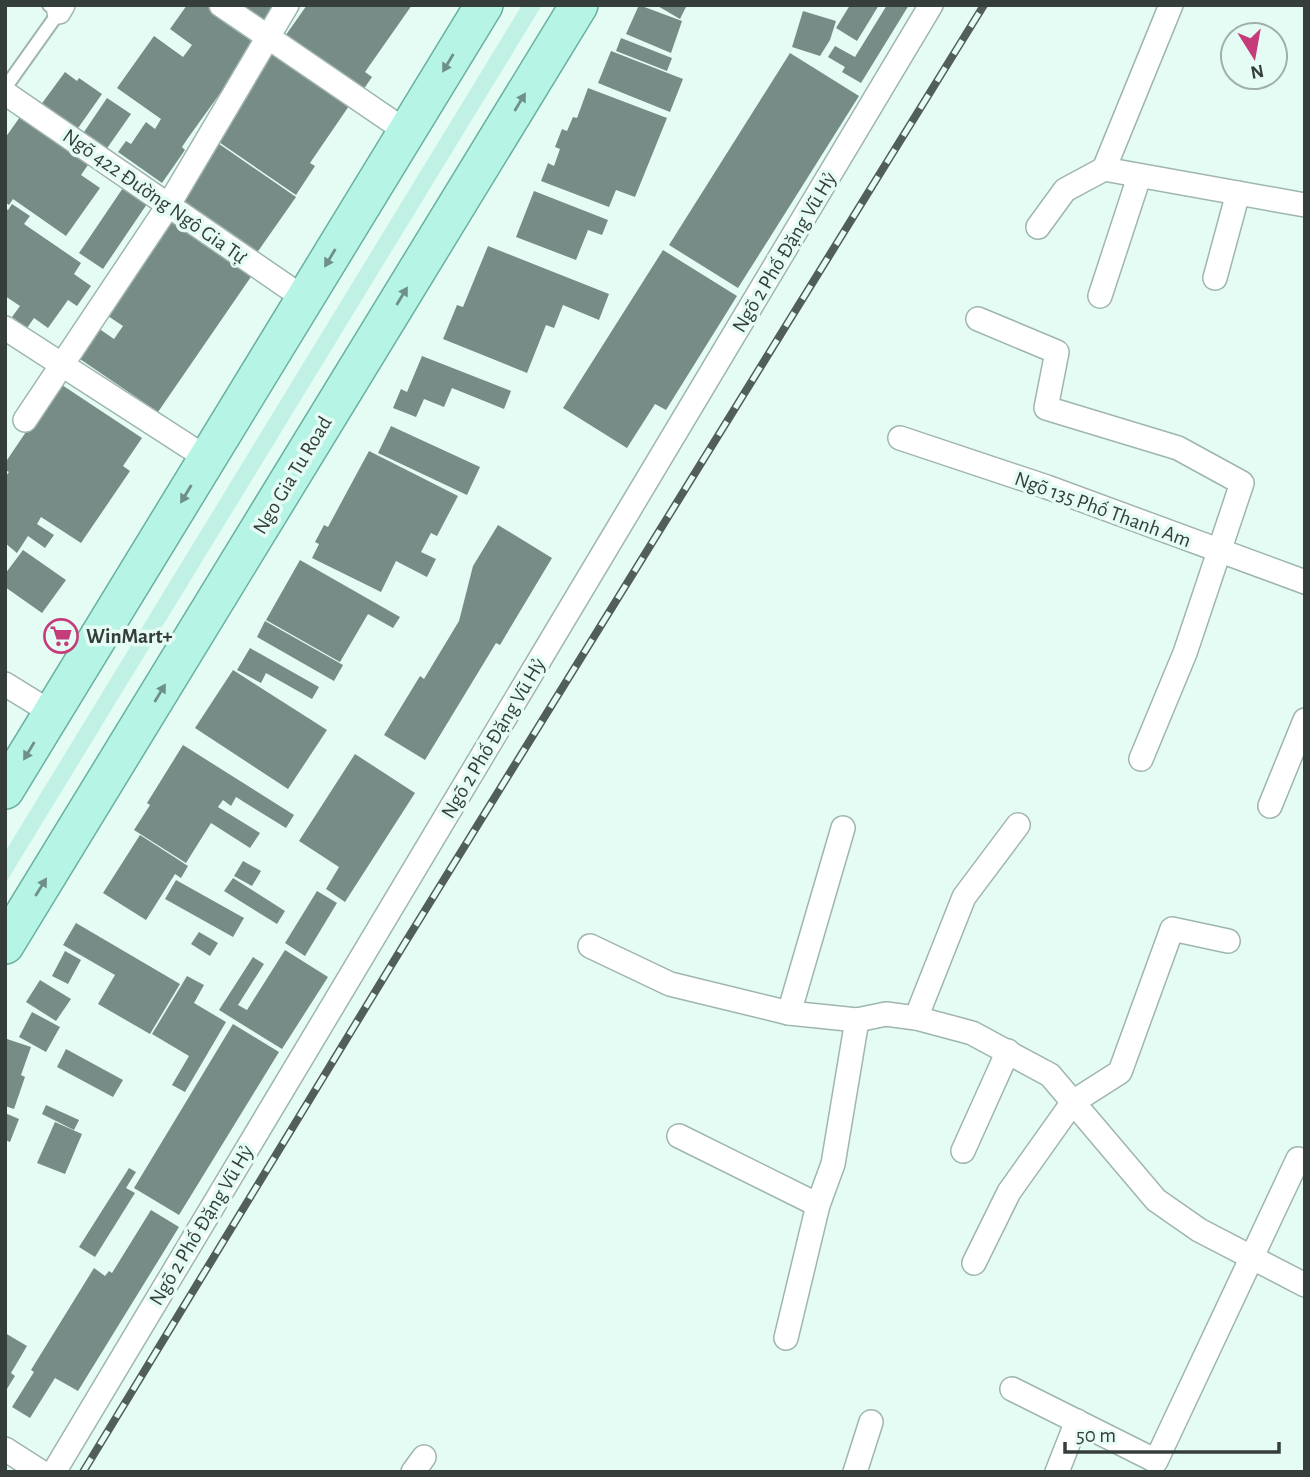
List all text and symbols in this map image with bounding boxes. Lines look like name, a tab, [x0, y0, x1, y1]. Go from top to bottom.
north arrow	[1219, 21, 1289, 91]
one-way arrow	[442, 54, 455, 73]
text: N	[1249, 61, 1265, 82]
one-way arrow	[514, 92, 527, 111]
street label: Ngõ 422 Đường Ngô Gia Tự	[59, 125, 250, 268]
street label: Ngõ 2 Phố Đặng Vũ Hỷ	[728, 168, 841, 336]
one-way arrow	[324, 248, 336, 267]
one-way arrow	[396, 286, 408, 305]
street label: Ngo Gia Tu Road	[249, 413, 336, 538]
street label: Ngõ 135 Phố Thanh Am	[1012, 468, 1194, 551]
one-way arrow	[180, 484, 192, 503]
supermarket icon: WinMart+	[42, 617, 80, 655]
place label: WinMart+	[86, 626, 173, 647]
street label: Ngõ 2 Phố Đặng Vũ Hỷ	[437, 654, 550, 822]
one-way arrow	[153, 683, 166, 702]
one-way arrow	[23, 741, 36, 760]
one-way arrow	[35, 877, 48, 897]
street label: Ngõ 2 Phố Đặng Vũ Hỷ	[145, 1141, 258, 1309]
scale bar	[1065, 1410, 1278, 1454]
text: 50 m	[1076, 1425, 1116, 1446]

